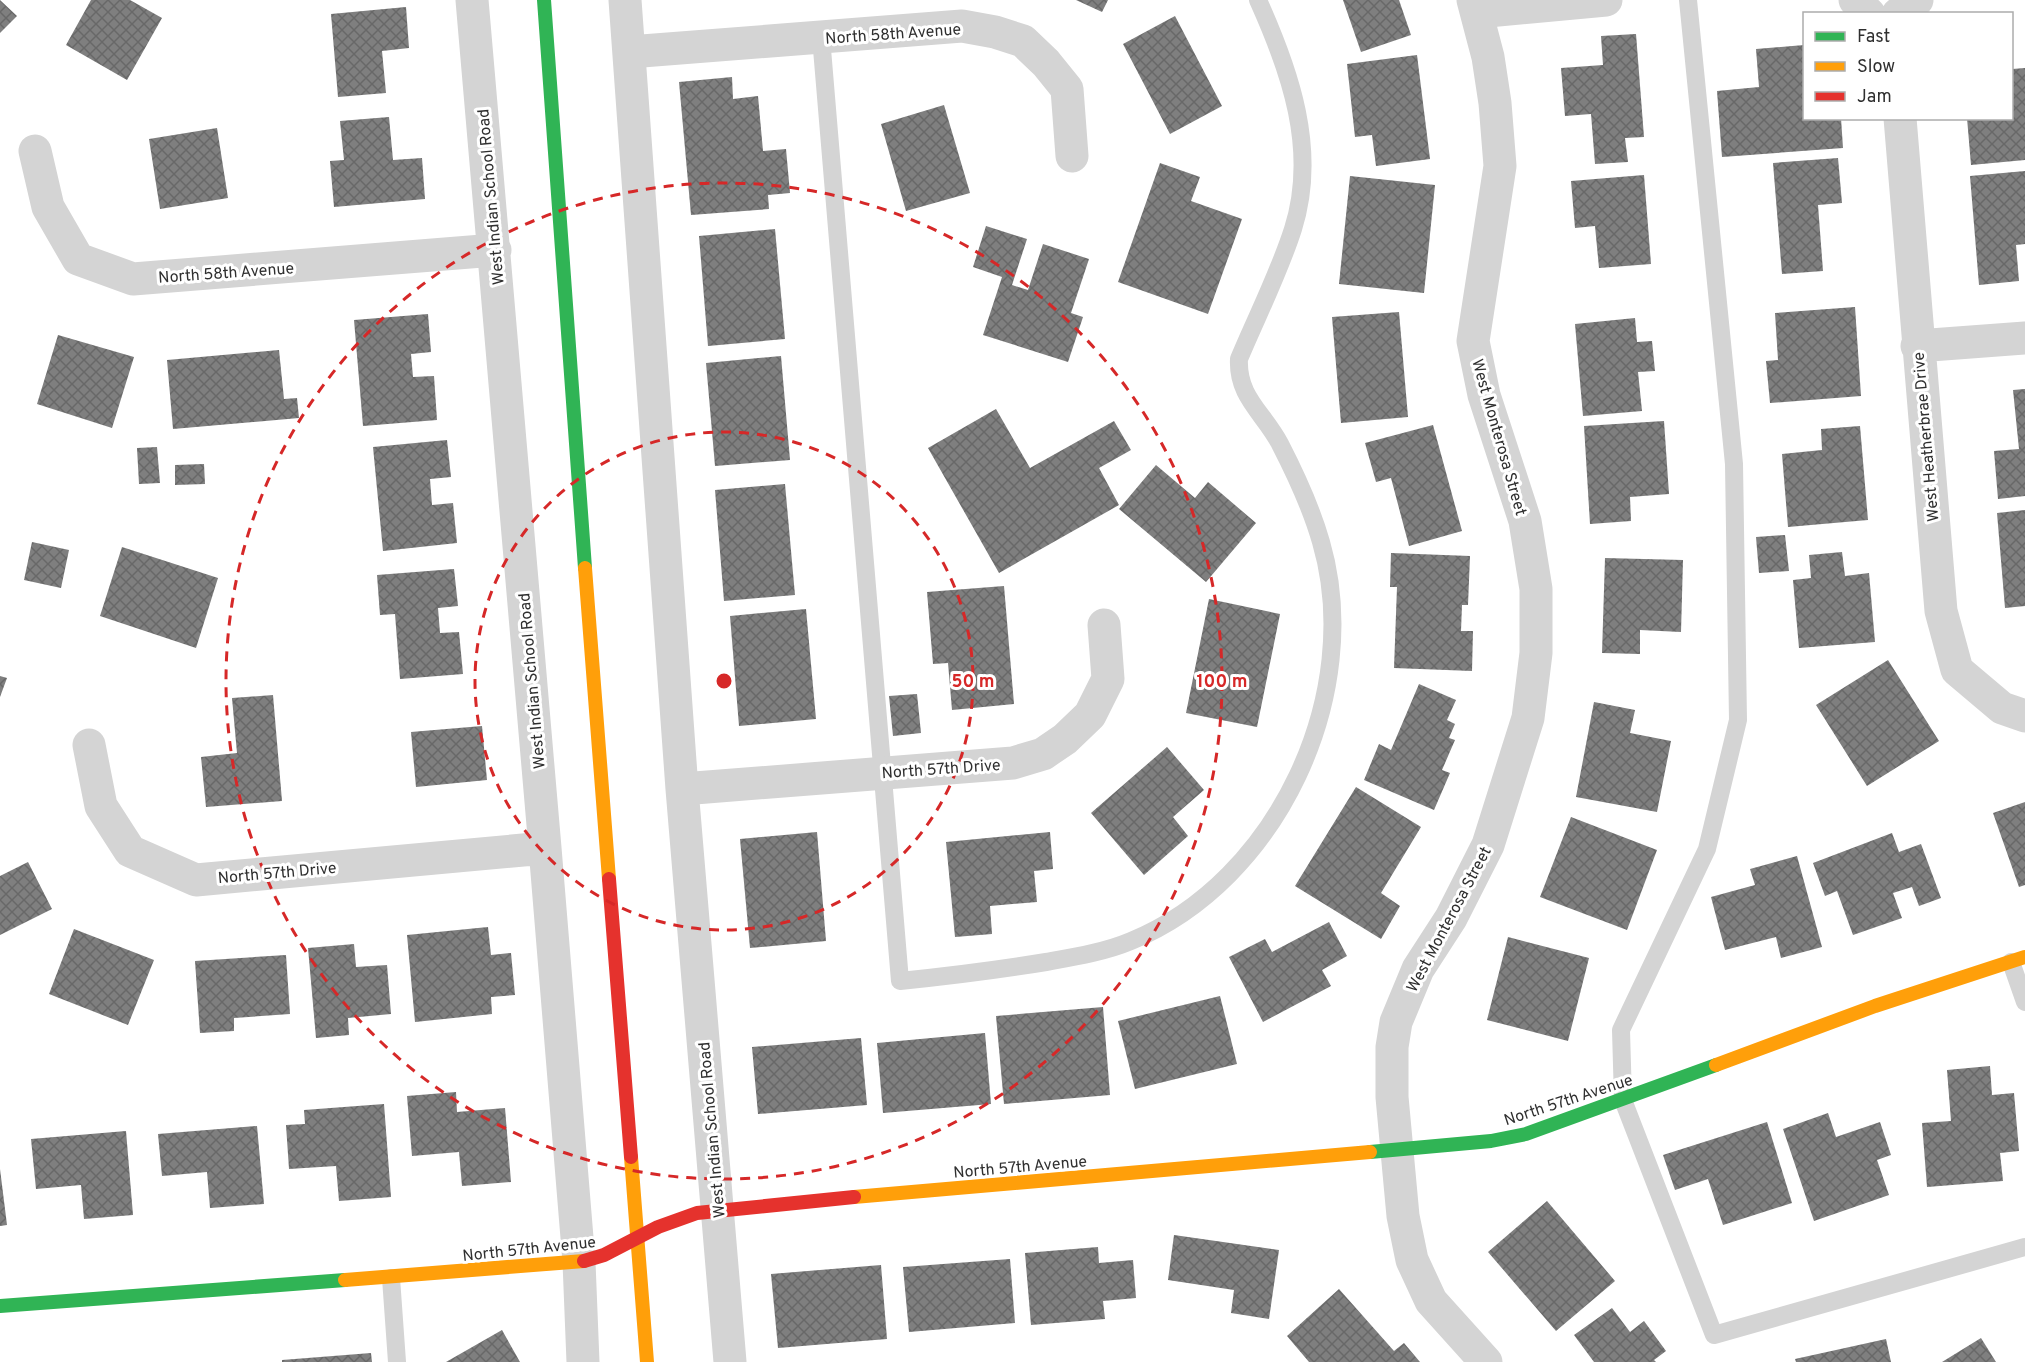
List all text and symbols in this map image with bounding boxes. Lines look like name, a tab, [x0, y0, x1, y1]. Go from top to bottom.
legend	[1803, 12, 2013, 120]
street label: North 58th Avenue	[825, 20, 962, 50]
text: Fast	[1857, 26, 1890, 49]
text: Slow	[1857, 56, 1895, 79]
text: Jam	[1857, 86, 1892, 109]
street label: West Indian School Road	[474, 108, 510, 286]
street label: North 58th Avenue	[158, 259, 295, 289]
street label: West Heatherbrae Drive	[1910, 351, 1944, 523]
street label: West Monterosa Street	[1466, 357, 1530, 518]
street label: West Indian School Road	[515, 592, 551, 770]
centre of rings	[714, 671, 734, 691]
text: 50 m	[951, 671, 995, 694]
text: 100 m	[1196, 671, 1248, 694]
street label: North 57th Drive	[881, 756, 1001, 784]
street label: West Monterosa Street	[1403, 844, 1497, 996]
street label: North 57th Drive	[217, 859, 337, 889]
street label: West Indian School Road	[695, 1041, 731, 1219]
street label: North 57th Avenue	[1502, 1071, 1636, 1131]
street label: North 57th Avenue	[952, 1152, 1088, 1184]
street label: North 57th Avenue	[461, 1233, 597, 1267]

